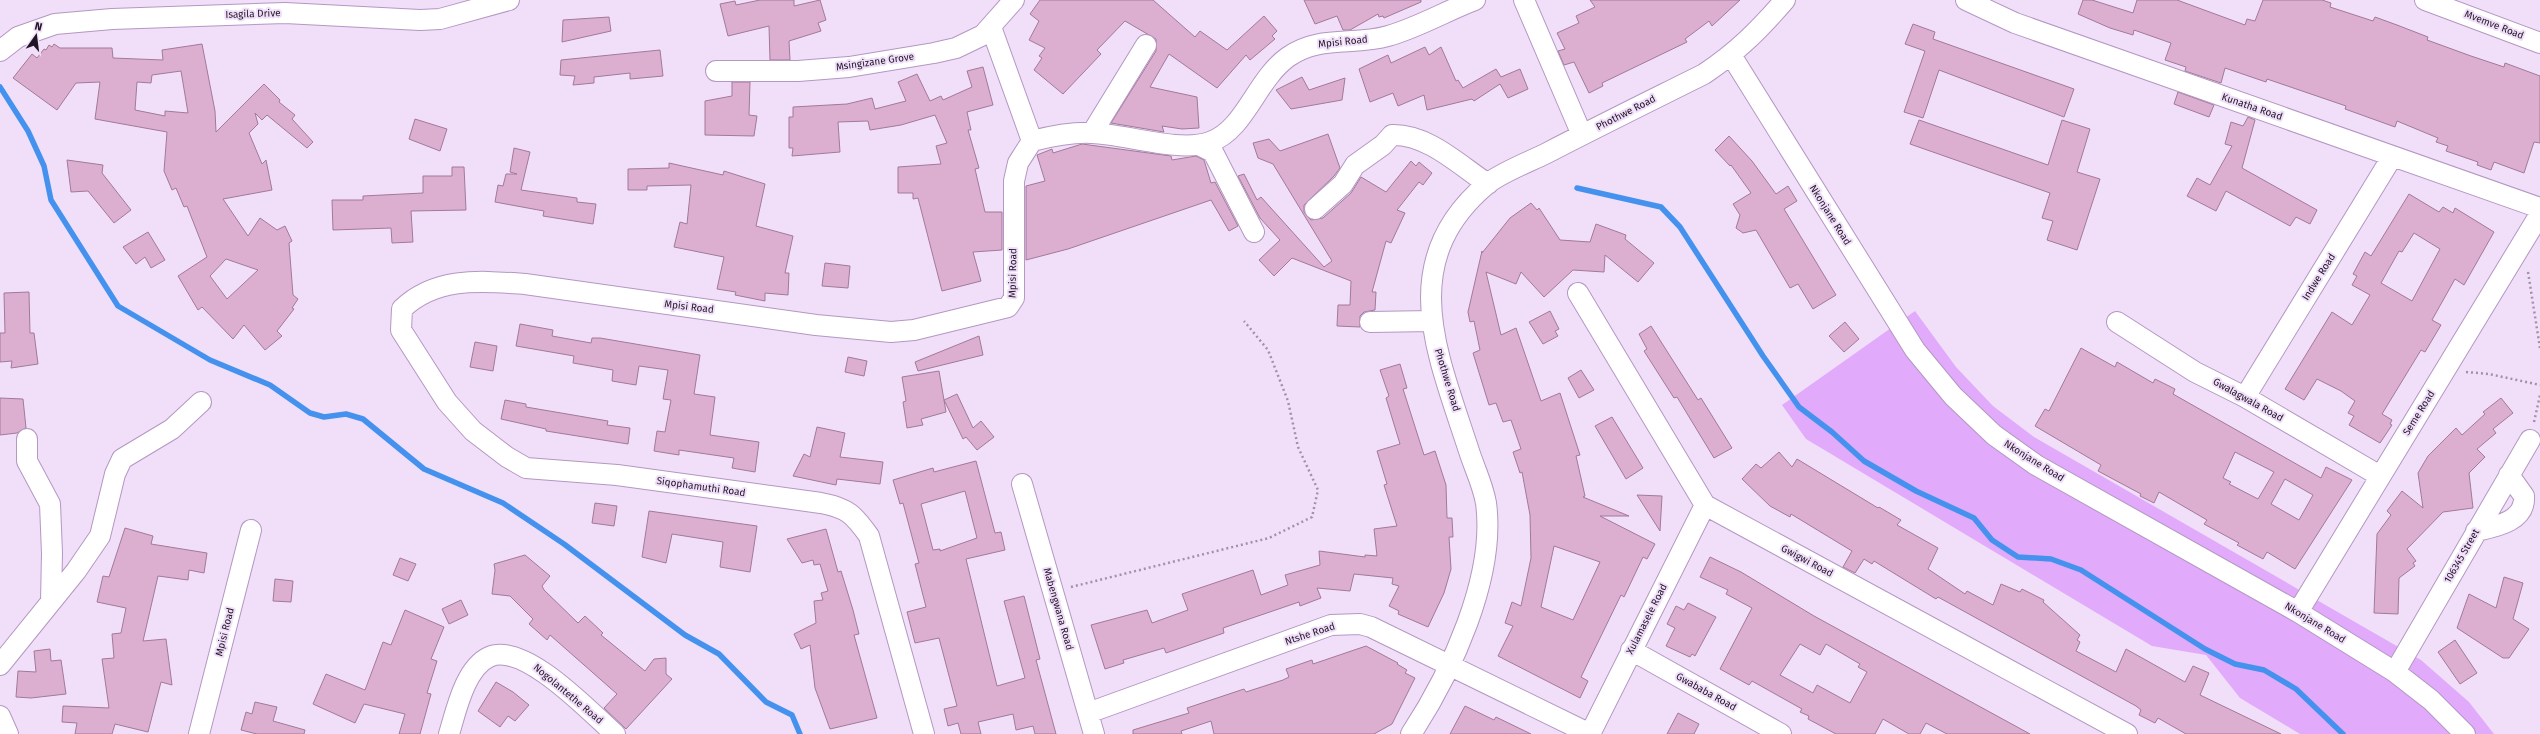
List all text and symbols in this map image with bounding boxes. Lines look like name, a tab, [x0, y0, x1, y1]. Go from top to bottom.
street label: Isagila Drive	[225, 7, 281, 21]
street label: Mvemve Road	[2463, 8, 2525, 42]
north arrow	[16, 16, 56, 56]
text: N	[33, 20, 43, 34]
street label: Mpisi Road	[1318, 33, 1368, 51]
street label: Msingizane Grove	[835, 51, 915, 73]
street label: Kunatha Road	[2220, 91, 2284, 123]
street label: Phothwe Road	[1594, 93, 1658, 133]
street label: Nkonjane Road	[1807, 183, 1853, 247]
street label: Mpisi Road	[1007, 248, 1019, 298]
street label: Indwe Road	[2300, 251, 2338, 303]
street label: Mpisi Road	[664, 298, 714, 316]
street label: Phothwe Road	[1432, 347, 1462, 413]
street label: Gwalagwala Road	[2211, 376, 2285, 424]
street label: Seme Road	[2400, 388, 2438, 438]
street label: Nkonjane Road	[2002, 438, 2066, 484]
street label: Siqophamuthi Road	[656, 475, 746, 499]
street label: 106345 Street	[2442, 527, 2482, 585]
street label: Gwigwi Road	[1779, 542, 1835, 580]
street label: Mabengwana Road	[1040, 566, 1076, 652]
street label: Xulamasele Road	[1624, 582, 1670, 656]
street label: Nkonjane Road	[2282, 600, 2348, 646]
street label: Mpisi Road	[213, 606, 237, 658]
street label: Ntshe Road	[1283, 620, 1337, 648]
street label: Nogolantethe Road	[531, 661, 605, 727]
street label: Gwababa Road	[1674, 670, 1738, 714]

